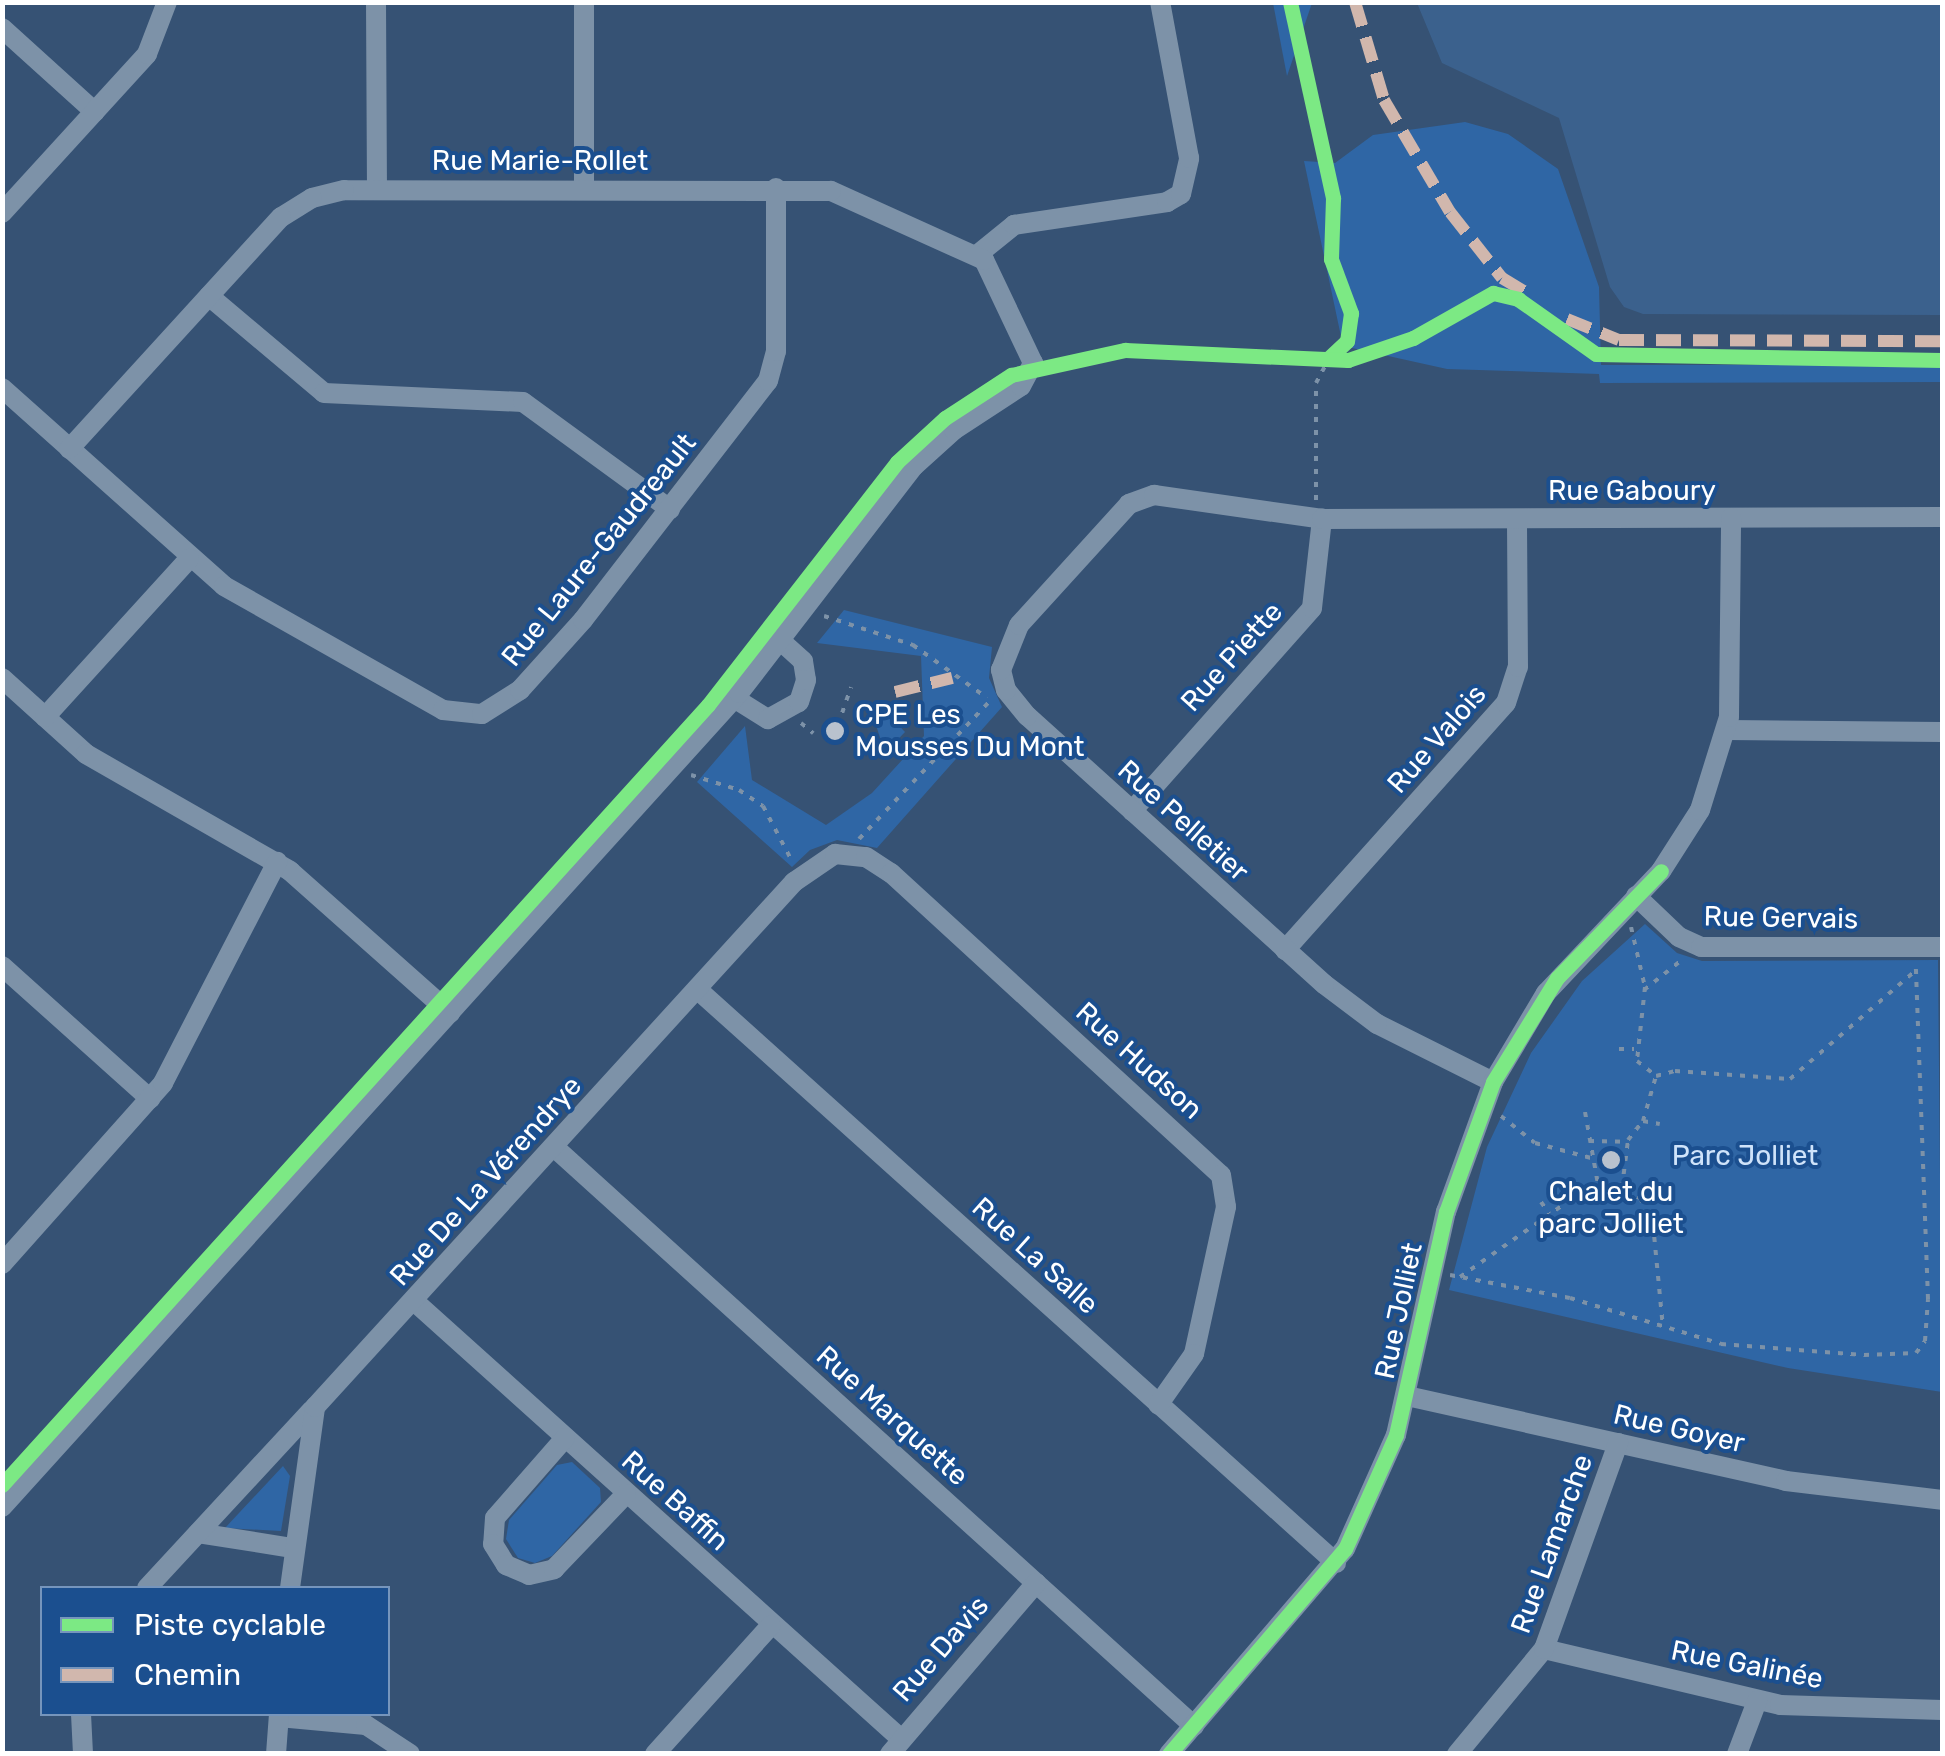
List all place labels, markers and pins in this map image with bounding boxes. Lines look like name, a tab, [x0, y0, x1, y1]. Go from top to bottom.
place label: CPE Les Mousses Du Mont	[855, 698, 1085, 764]
marker: CPE Les Mousses Du Mont	[824, 720, 846, 742]
marker: Chalet du parc Jolliet	[1600, 1149, 1622, 1171]
place label: Chalet du parc Jolliet	[1538, 1175, 1684, 1241]

